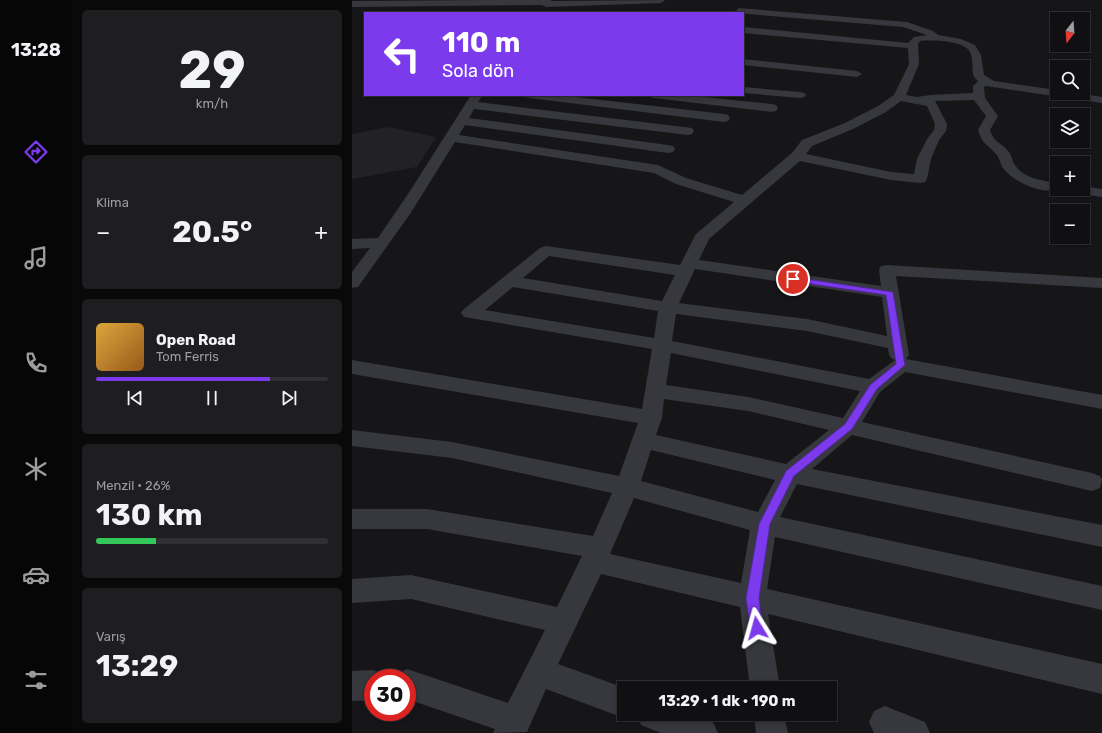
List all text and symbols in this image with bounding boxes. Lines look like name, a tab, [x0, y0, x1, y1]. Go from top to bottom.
north arrow	[1050, 12, 1090, 52]
map controls	[1050, 12, 1090, 244]
text: 110 m	[442, 26, 520, 59]
icon: left	[376, 28, 428, 80]
text: 13:28	[11, 39, 61, 61]
text: 29	[178, 39, 246, 101]
text: Sola dön	[442, 60, 514, 82]
button: search	[1050, 60, 1090, 100]
text: km/h	[196, 96, 228, 111]
button: layers	[1050, 108, 1090, 148]
icon: directions	[22, 138, 50, 166]
button: +	[1050, 156, 1090, 196]
text: Klima	[96, 195, 129, 210]
button: −	[1050, 204, 1090, 244]
text: 20.5°	[172, 214, 252, 250]
text: −	[96, 219, 110, 246]
text: +	[314, 219, 328, 246]
icon: music	[22, 244, 50, 272]
pin	[776, 262, 810, 296]
icon: arrive	[782, 268, 804, 290]
text: Open Road	[156, 331, 236, 349]
icon: phone	[22, 349, 50, 377]
text: Tom Ferris	[156, 349, 219, 364]
icon: previous	[124, 387, 146, 409]
icon: pause	[201, 387, 223, 409]
icon: next	[278, 387, 300, 409]
icon: climate	[22, 455, 50, 483]
text: Menzil · 26%	[96, 478, 170, 493]
text: 130 km	[96, 497, 203, 533]
icon: car	[22, 561, 50, 589]
position arrow	[736, 607, 778, 649]
text: Varış	[96, 629, 126, 644]
text: 13:29	[96, 648, 178, 684]
icon: filters	[22, 666, 50, 694]
speed limit sign: 30	[364, 669, 416, 721]
text: 13:29 · 1 dk · 190 m	[659, 692, 795, 710]

